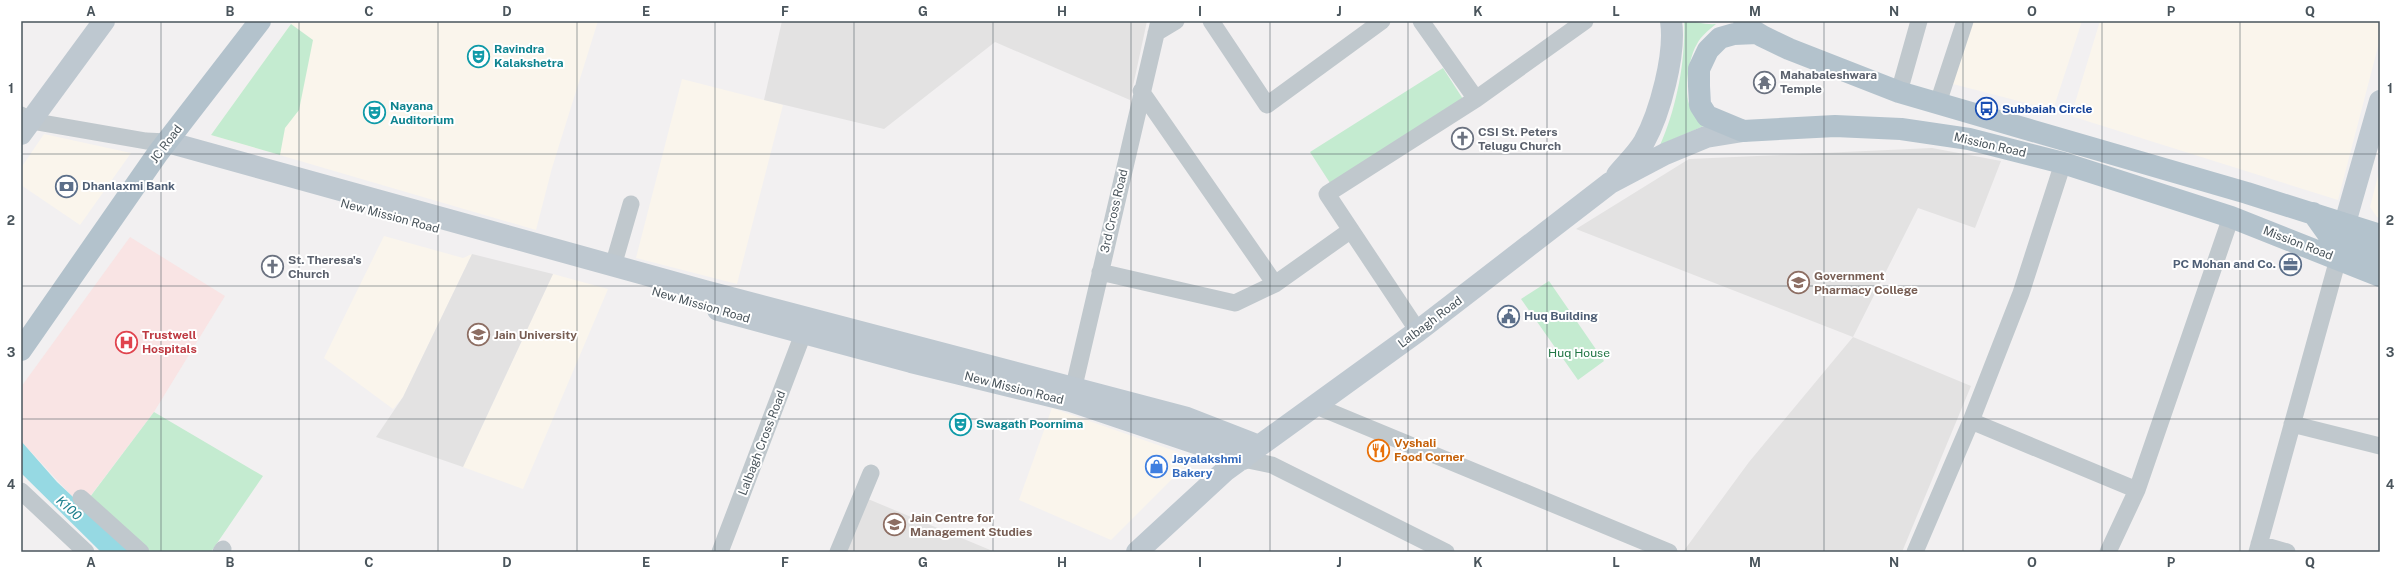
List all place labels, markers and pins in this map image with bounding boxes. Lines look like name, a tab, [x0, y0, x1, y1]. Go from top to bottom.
place label: Ravindra Kalakshetra	[494, 42, 564, 70]
theatre icon: Ravindra Kalakshetra	[466, 43, 492, 69]
place label: Mahabaleshwara Temple	[1780, 68, 1877, 96]
temple icon: Mahabaleshwara Temple	[1752, 69, 1778, 95]
bus stop icon: Subbaiah Circle	[1973, 96, 1999, 122]
place label: Nayana Auditorium	[390, 99, 454, 127]
theatre icon: Nayana Auditorium	[362, 100, 388, 126]
place label: Subbaiah Circle	[2002, 102, 2093, 116]
place label: CSI St. Peters Telugu Church	[1478, 125, 1561, 153]
church icon: CSI St. Peters Telugu Church	[1450, 126, 1476, 152]
bank icon: Dhanlaxmi Bank	[53, 173, 79, 199]
place label: Dhanlaxmi Bank	[82, 179, 175, 193]
office icon: PC Mohan and Co.	[2278, 251, 2304, 277]
place label: St. Theresa's Church	[288, 253, 362, 281]
church icon: St. Theresa's Church	[260, 254, 286, 280]
place label: PC Mohan and Co.	[2173, 257, 2276, 271]
place label: Government Pharmacy College	[1814, 269, 1918, 297]
school or university icon: Government Pharmacy College	[1785, 270, 1811, 296]
public building icon: Huq Building	[1495, 303, 1521, 329]
place label: Huq Building	[1524, 309, 1598, 323]
school or university icon: Jain University	[465, 322, 491, 348]
place label: Trustwell Hospitals	[142, 328, 197, 356]
place label: Jain University	[494, 328, 577, 342]
hospital icon: Trustwell Hospitals	[113, 329, 139, 355]
theatre icon: Swagath Poornima	[948, 411, 974, 437]
place label: Swagath Poornima	[976, 417, 1084, 431]
place label: Vyshali Food Corner	[1394, 436, 1464, 464]
restaurant icon: Vyshali Food Corner	[1366, 437, 1392, 463]
place label: Jayalakshmi Bakery	[1172, 452, 1242, 480]
shop icon: Jayalakshmi Bakery	[1143, 453, 1169, 479]
place label: Jain Centre for Management Studies	[910, 511, 1032, 539]
school or university icon: Jain Centre for Management Studies	[881, 512, 907, 538]

